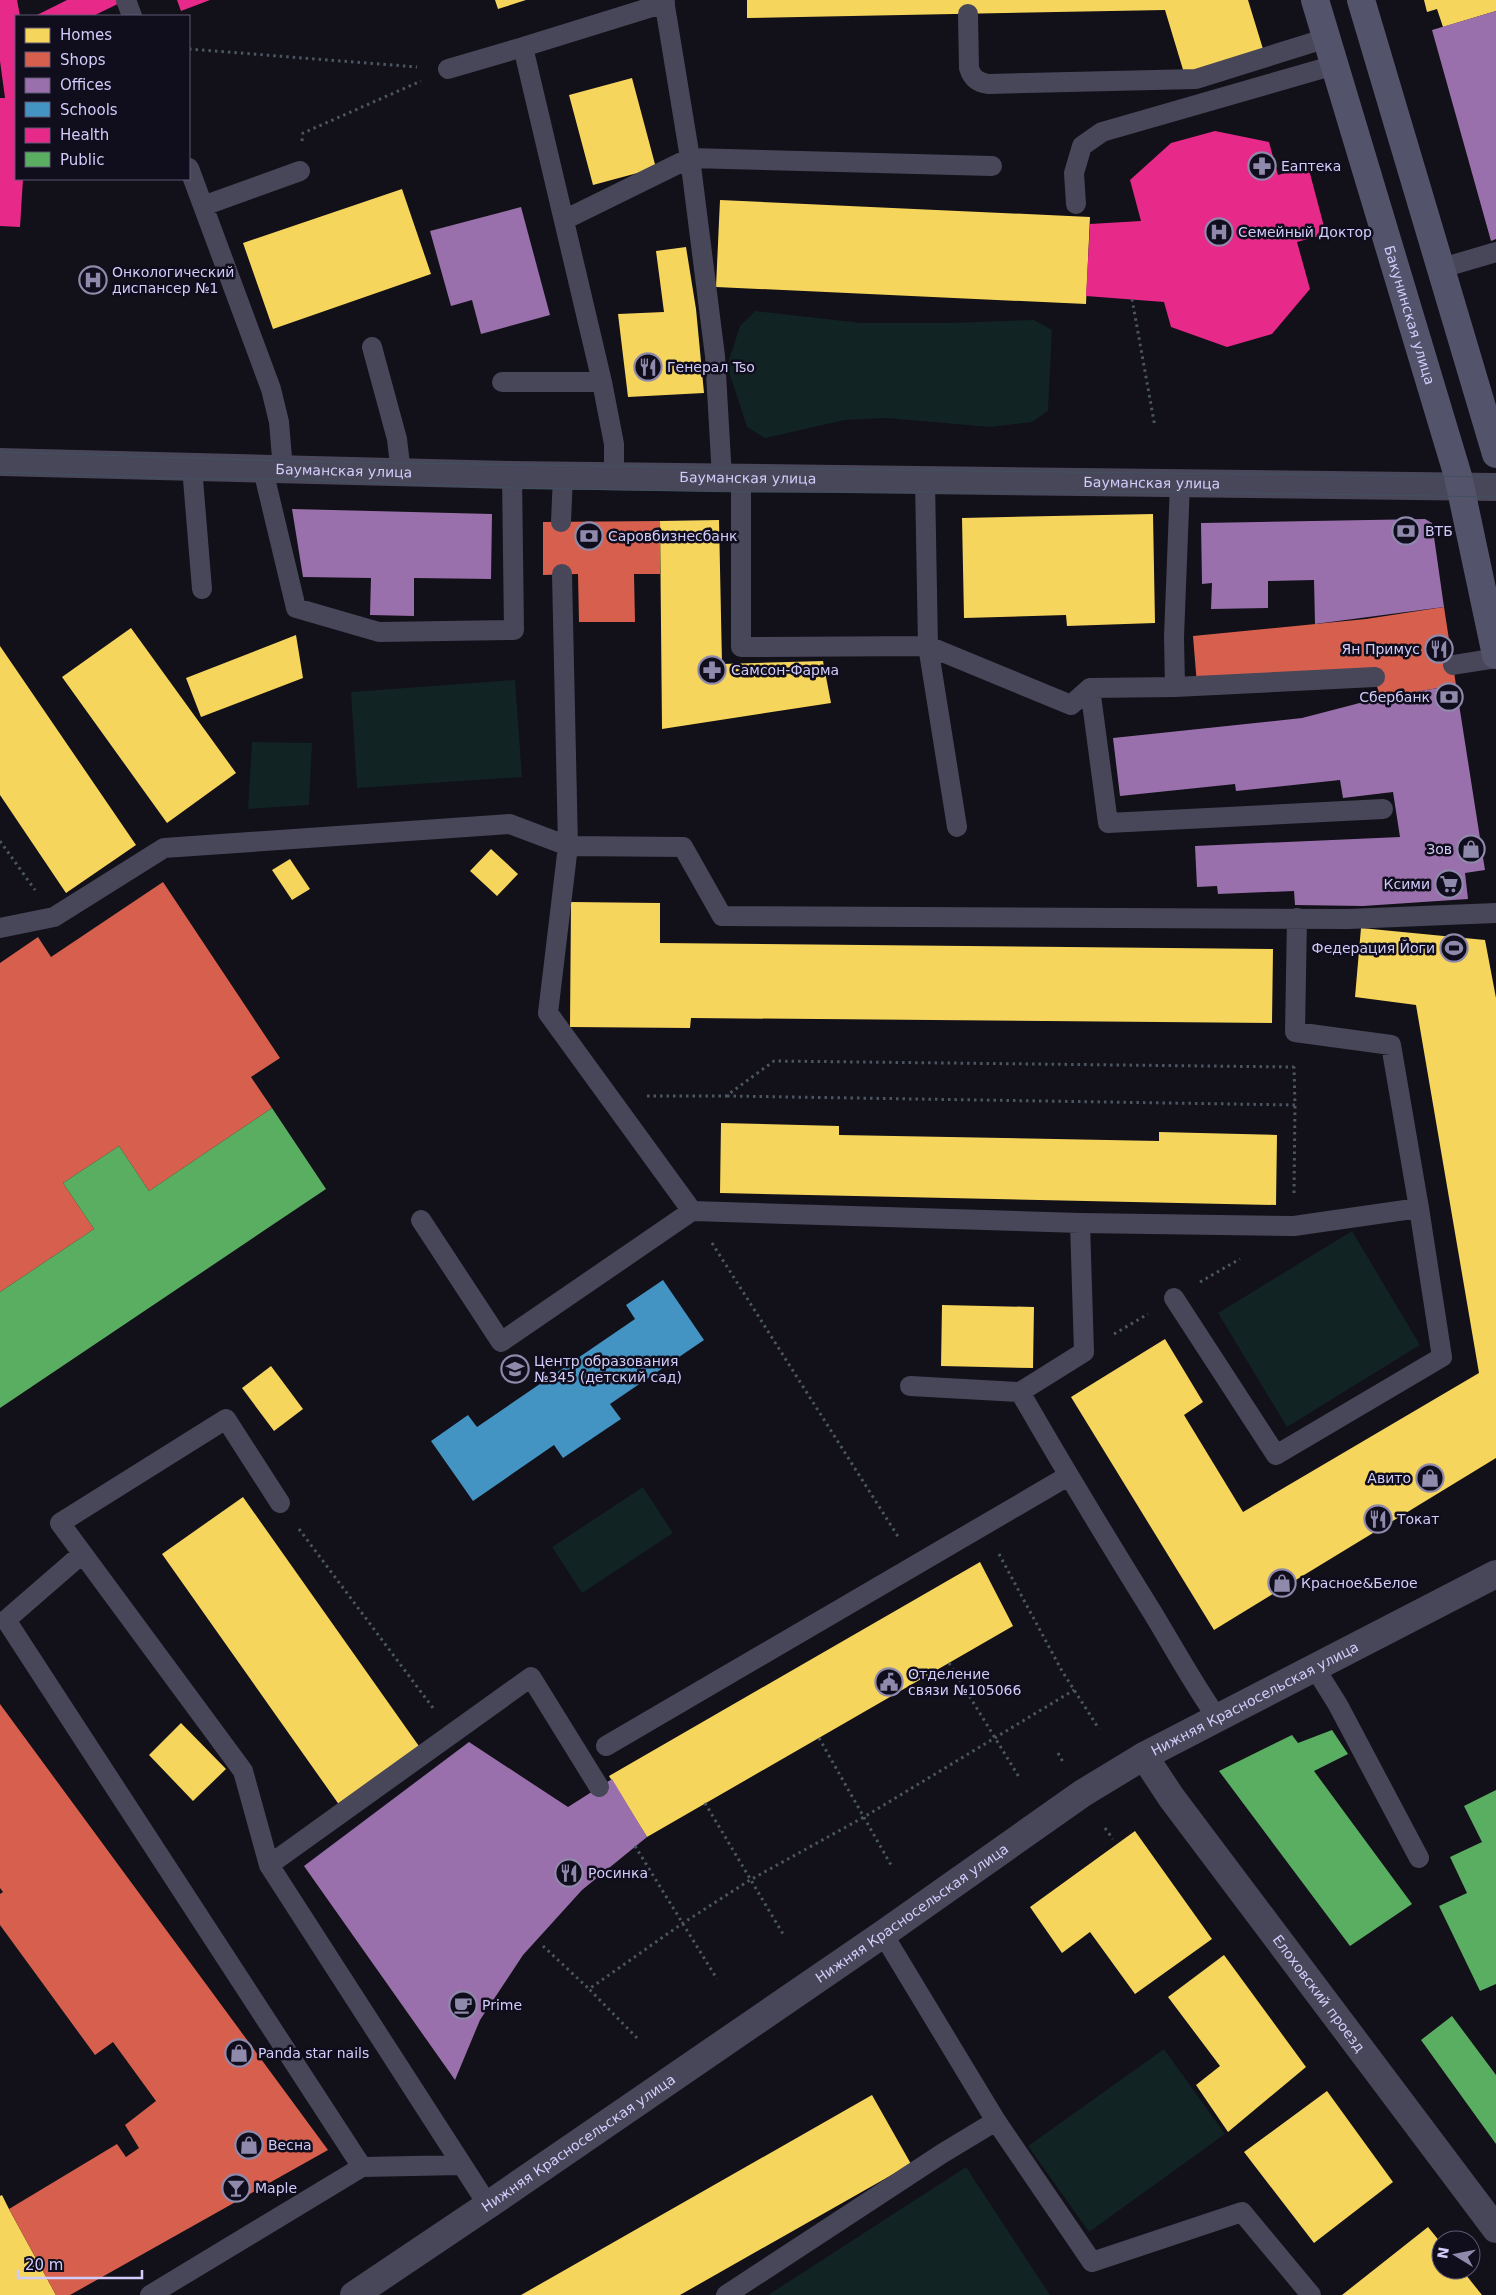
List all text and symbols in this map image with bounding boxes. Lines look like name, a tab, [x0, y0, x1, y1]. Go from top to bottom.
legend	[15, 15, 190, 180]
text: Homes	[60, 26, 112, 44]
text: Shops	[60, 51, 106, 69]
text: Offices	[60, 76, 112, 94]
text: Schools	[60, 101, 118, 119]
text: Health	[60, 126, 109, 144]
text: Public	[60, 151, 104, 169]
pharmacy icon: Еаптека	[1247, 151, 1277, 181]
place label: Еаптека	[1281, 158, 1341, 174]
hospital icon: Семейный Доктор	[1204, 217, 1234, 247]
place label: Семейный Доктор	[1238, 224, 1372, 240]
street label: Бакунинская улица	[1381, 244, 1438, 387]
place label: Онкологический диспансер №1	[112, 264, 234, 296]
hospital icon: Онкологический диспансер №1	[78, 265, 108, 295]
restaurant icon: Генерал Tso	[633, 352, 663, 382]
place label: Генерал Tso	[667, 359, 755, 375]
street label: Бауманская улица	[275, 461, 413, 480]
street label: Бауманская улица	[679, 469, 816, 487]
street label: Бауманская улица	[1083, 474, 1220, 492]
bank icon: ВТБ	[1391, 516, 1421, 546]
bank icon: Саровбизнесбанк	[574, 521, 604, 551]
place label: ВТБ	[1425, 523, 1453, 539]
place label: Саровбизнесбанк	[608, 528, 738, 544]
restaurant icon: Ян Примус	[1424, 634, 1454, 664]
place label: Ян Примус	[1342, 641, 1420, 657]
pharmacy icon: Самсон-Фарма	[697, 655, 727, 685]
place label: Самсон-Фарма	[731, 662, 839, 678]
bank icon: Сбербанк	[1434, 682, 1464, 712]
place label: Сбербанк	[1359, 689, 1430, 705]
shop icon: Зов	[1456, 834, 1486, 864]
place label: Зов	[1426, 841, 1452, 857]
supermarket icon: Ксими	[1434, 869, 1464, 899]
place label: Ксими	[1384, 876, 1430, 892]
sports icon: Федерация Йоги	[1439, 933, 1469, 963]
place label: Федерация Йоги	[1312, 939, 1435, 956]
place label: Центр образования №345 (детский сад)	[534, 1353, 682, 1385]
school or university icon: Центр образования №345 (детский сад)	[500, 1354, 530, 1384]
shop icon: Авито	[1415, 1463, 1445, 1493]
place label: Авито	[1367, 1470, 1411, 1486]
restaurant icon: Токат	[1363, 1504, 1393, 1534]
place label: Токат	[1396, 1511, 1439, 1527]
shop icon: Красное&Белое	[1267, 1568, 1297, 1598]
place label: Красное&Белое	[1301, 1575, 1418, 1591]
street label: Нижняя Красносельская улица	[1148, 1639, 1361, 1759]
place label: Отделение связи №105066	[908, 1666, 1021, 1698]
public building icon: Отделение связи №105066	[874, 1667, 904, 1697]
street label: Нижняя Красносельская улица	[812, 1840, 1011, 1986]
restaurant icon: Росинка	[554, 1858, 584, 1888]
place label: Росинка	[588, 1865, 648, 1881]
street label: Елоховский проезд	[1270, 1932, 1368, 2055]
cafe icon: Prime	[448, 1990, 478, 2020]
place label: Prime	[482, 1997, 522, 2013]
shop icon: Panda star nails	[224, 2038, 254, 2068]
place label: Panda star nails	[258, 2045, 369, 2061]
street label: Нижняя Красносельская улица	[479, 2071, 678, 2215]
shop icon: Весна	[234, 2130, 264, 2160]
place label: Весна	[268, 2137, 312, 2153]
bar icon: Maple	[221, 2173, 251, 2203]
place label: Maple	[255, 2180, 297, 2196]
north arrow	[1431, 2230, 1481, 2280]
text: N	[1434, 2246, 1452, 2260]
scale bar	[18, 2248, 141, 2280]
text: 20 m	[25, 2256, 63, 2274]

